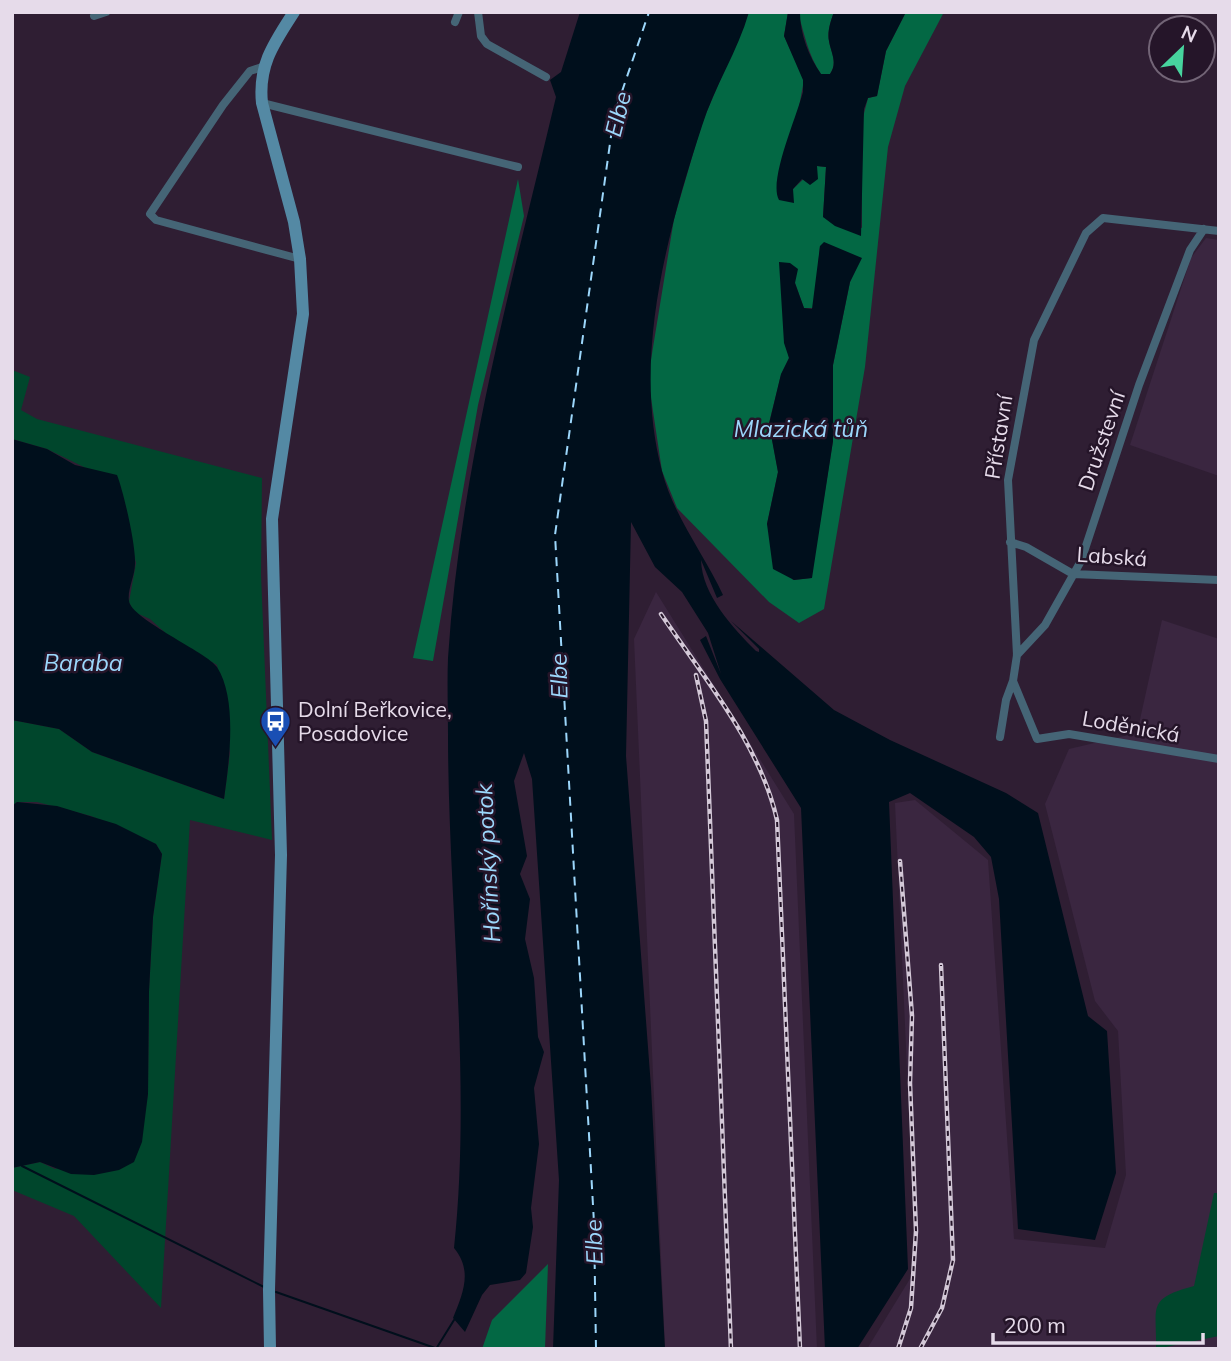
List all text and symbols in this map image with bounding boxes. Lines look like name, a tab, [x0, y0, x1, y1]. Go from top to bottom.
north arrow	[1147, 14, 1217, 84]
text: N	[1178, 20, 1201, 48]
water label: Elbe	[598, 88, 637, 139]
street label: Družstevní	[1072, 387, 1131, 494]
street label: Přístavní	[979, 392, 1018, 481]
water label: Mlazická tůň	[734, 414, 868, 443]
street label: Labská	[1076, 541, 1148, 571]
water label: Baraba	[43, 648, 123, 677]
water label: Elbe	[544, 653, 573, 699]
place label: Dolní Beřkovice, Posadovice	[298, 696, 452, 746]
bus stop icon: Dolní Beřkovice, Posadovice	[258, 705, 292, 749]
street label: Loděnická	[1080, 705, 1182, 747]
water label: Hořínský potok	[469, 782, 506, 943]
water label: Elbe	[578, 1219, 609, 1265]
scale bar	[993, 1302, 1203, 1346]
text: 200 m	[1004, 1312, 1066, 1338]

